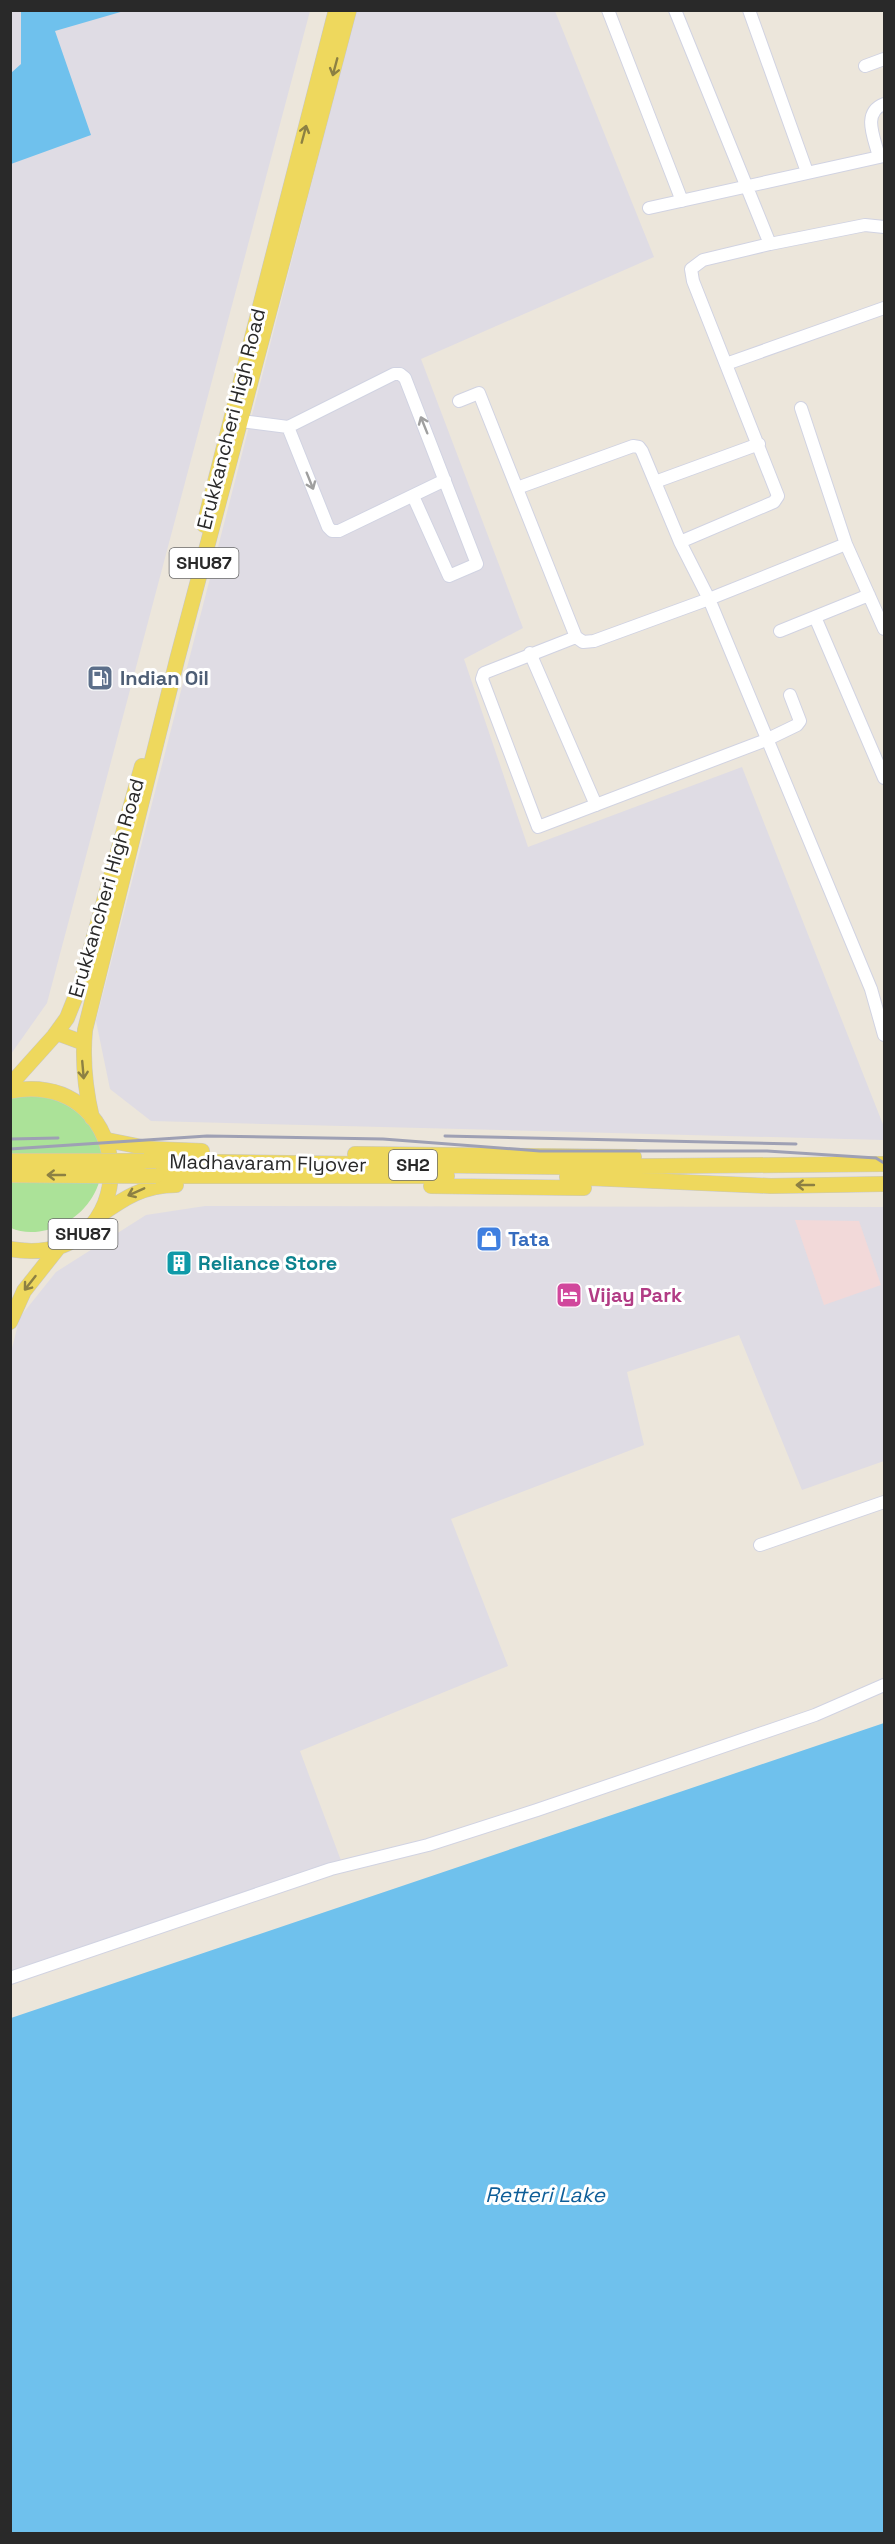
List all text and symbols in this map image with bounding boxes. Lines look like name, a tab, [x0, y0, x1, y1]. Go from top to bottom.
one-way arrow	[328, 57, 340, 76]
one-way arrow	[298, 125, 310, 144]
street label: Erukkancheri High Road	[191, 306, 271, 532]
one-way arrow	[418, 417, 429, 435]
one-way arrow	[305, 471, 316, 490]
road number: SHU87	[170, 548, 238, 578]
fuel station icon: Indian Oil	[85, 663, 115, 693]
place label: Indian Oil	[120, 665, 209, 691]
street label: Erukkancheri High Road	[62, 775, 150, 1001]
one-way arrow	[78, 1060, 89, 1079]
street label: Madhavaram Flyover	[169, 1148, 367, 1178]
road number: SH2	[389, 1150, 437, 1180]
one-way arrow	[46, 1169, 66, 1181]
one-way arrow	[796, 1179, 816, 1191]
one-way arrow	[128, 1187, 146, 1199]
road number: SHU87	[48, 1219, 118, 1249]
shop icon: Tata	[474, 1224, 504, 1254]
place label: Tata	[508, 1226, 550, 1252]
building icon: Reliance Store	[164, 1248, 194, 1278]
place label: Reliance Store	[198, 1250, 337, 1276]
one-way arrow	[24, 1275, 37, 1291]
hotel icon: Vijay Park	[554, 1280, 584, 1310]
place label: Vijay Park	[588, 1282, 682, 1308]
water label: Retteri Lake	[485, 2181, 606, 2208]

